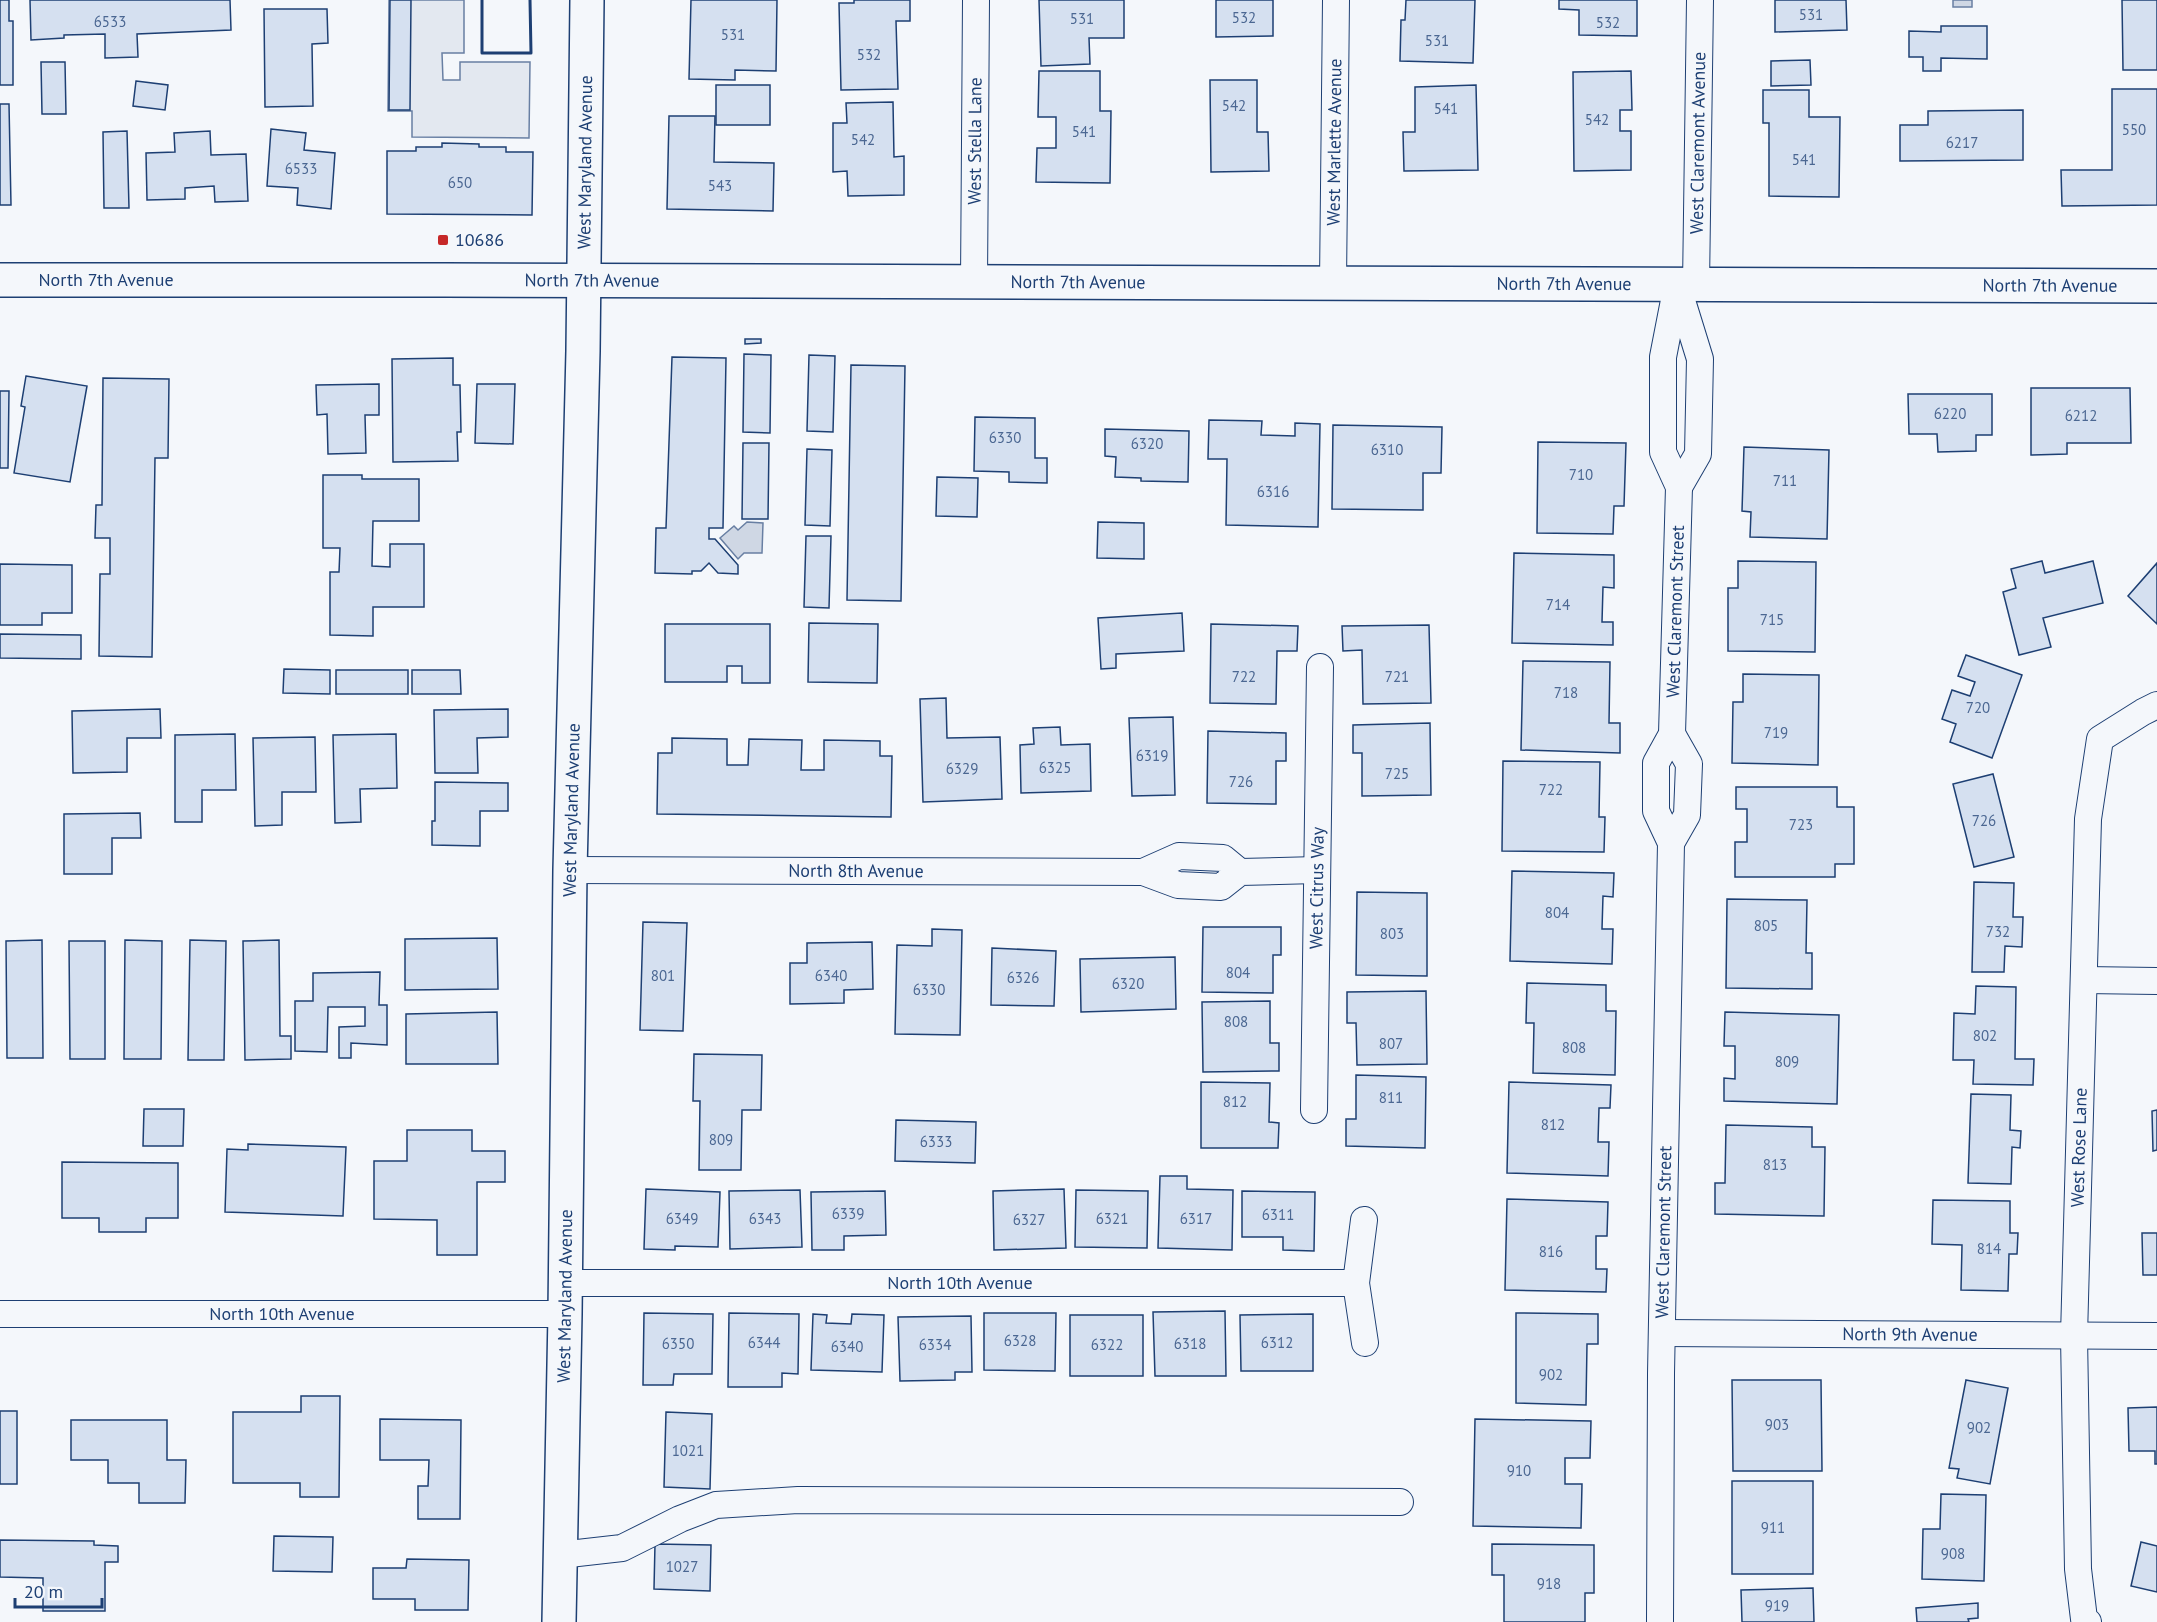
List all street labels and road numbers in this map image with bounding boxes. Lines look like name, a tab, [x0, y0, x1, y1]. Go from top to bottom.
street label: West Claremont Avenue	[1685, 52, 1710, 234]
street label: West Marlette Avenue	[1322, 58, 1346, 226]
street label: West Maryland Avenue	[572, 75, 597, 249]
street label: West Stella Lane	[963, 77, 986, 205]
street label: North 7th Avenue	[38, 268, 174, 291]
street label: North 7th Avenue	[524, 268, 660, 292]
street label: North 7th Avenue	[1010, 270, 1146, 293]
street label: North 7th Avenue	[1496, 272, 1632, 295]
street label: North 7th Avenue	[1982, 273, 2118, 297]
street label: West Claremont Street	[1661, 525, 1689, 698]
street label: West Maryland Avenue	[558, 723, 585, 897]
street label: West Citrus Way	[1304, 826, 1329, 949]
street label: North 8th Avenue	[788, 859, 924, 882]
street label: West Rose Lane	[2065, 1087, 2092, 1208]
street label: West Claremont Street	[1650, 1145, 1676, 1319]
street label: West Maryland Avenue	[552, 1209, 577, 1383]
street label: North 10th Avenue	[887, 1271, 1033, 1294]
street label: North 10th Avenue	[209, 1302, 355, 1325]
street label: North 9th Avenue	[1842, 1322, 1978, 1346]

